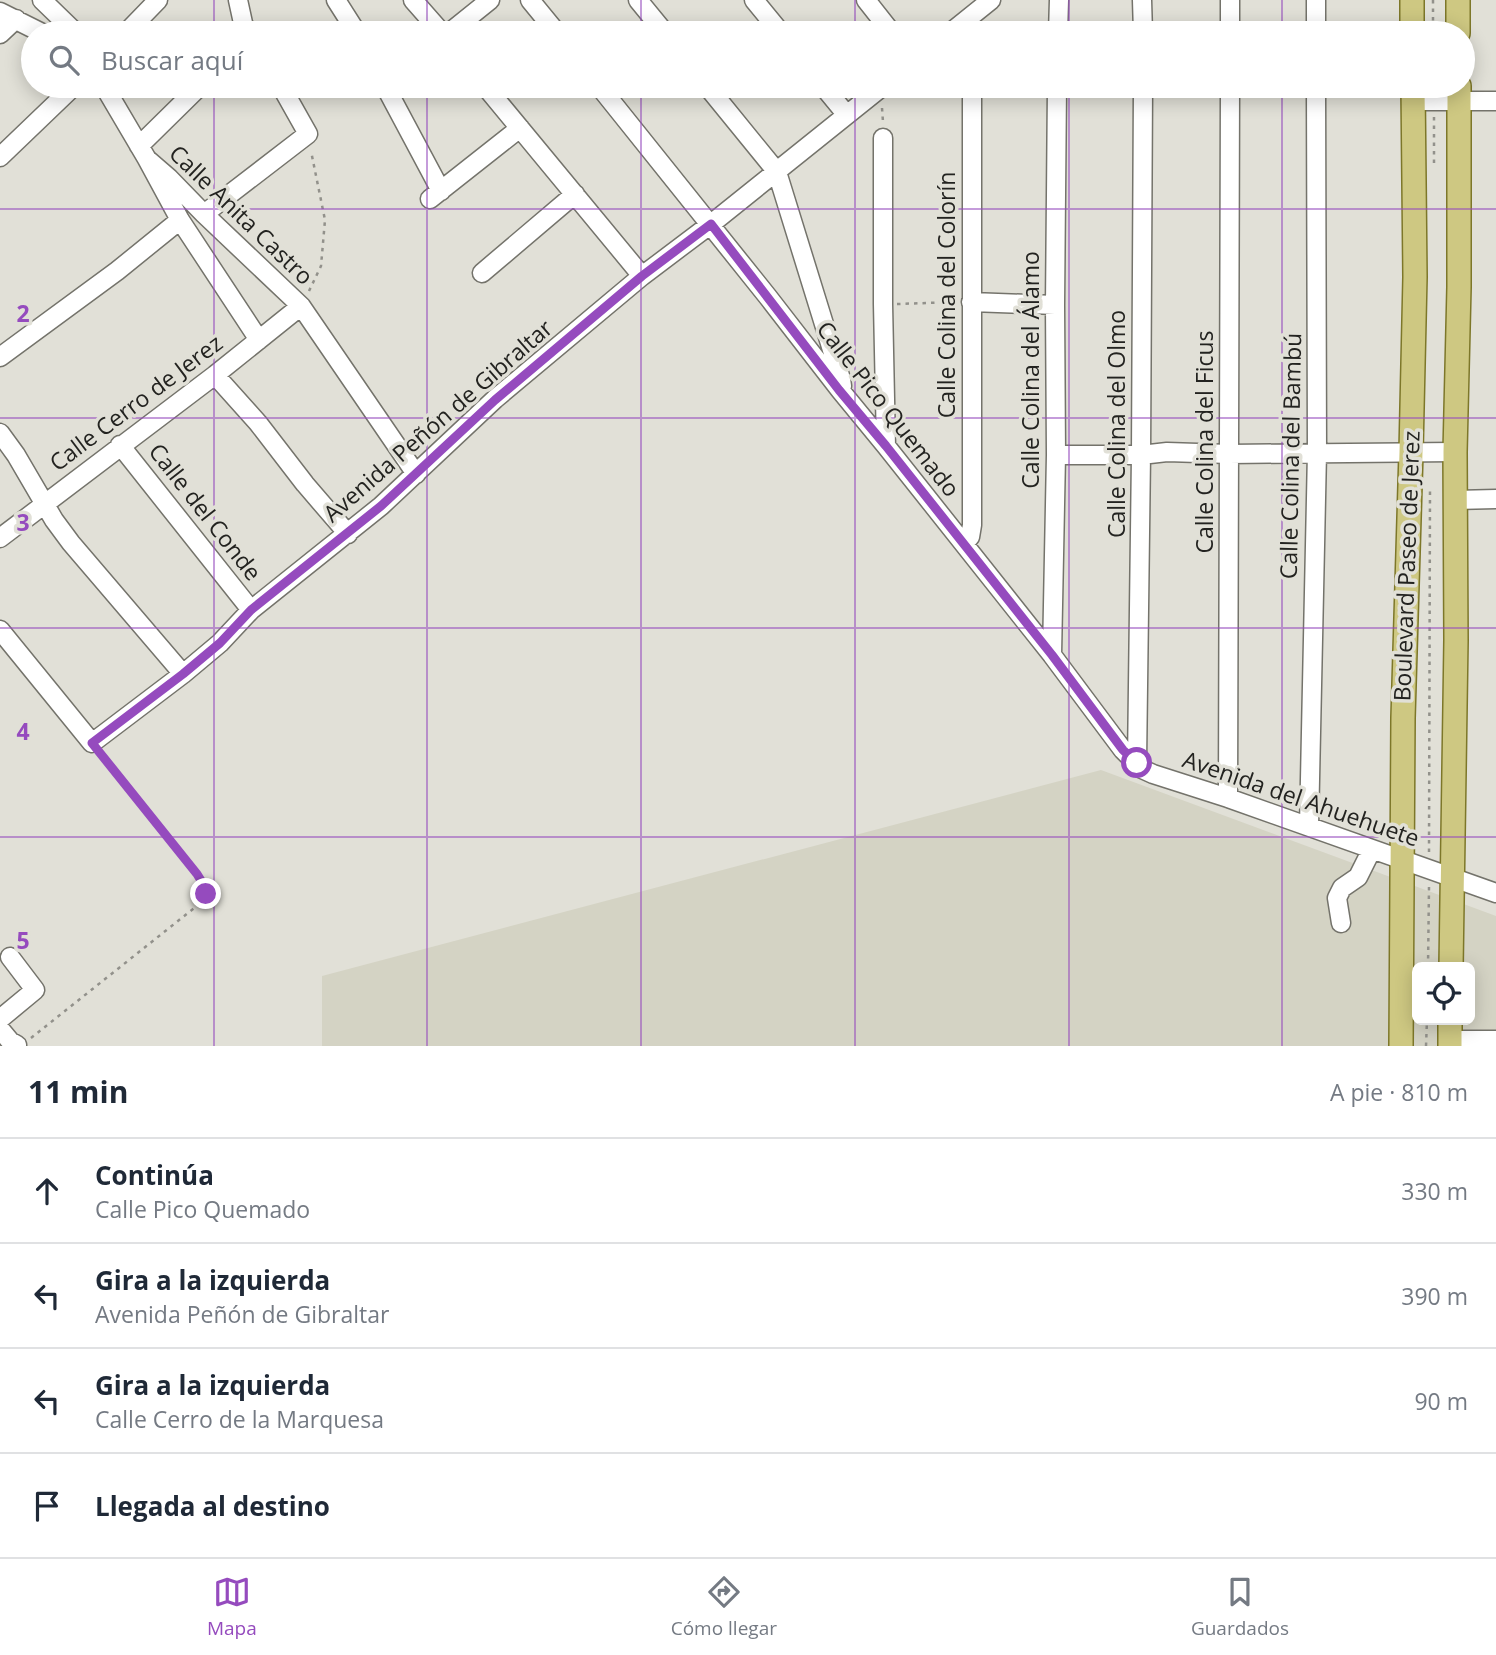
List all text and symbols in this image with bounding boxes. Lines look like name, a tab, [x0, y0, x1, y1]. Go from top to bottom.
search box	[21, 21, 1475, 98]
icon: search	[45, 41, 83, 79]
text: Buscar aquí	[101, 42, 243, 78]
street label: Calle Anita Castro	[163, 137, 321, 291]
street label: Calle Colina del Colorín	[930, 172, 962, 418]
street label: Calle Colina del Álamo	[1014, 251, 1046, 489]
text: 2	[16, 297, 30, 329]
street label: Calle Colina del Olmo	[1100, 310, 1132, 538]
street label: Avenida Peñón de Gibraltar	[316, 311, 559, 529]
street label: Calle Pico Quemado	[810, 314, 968, 503]
street label: Calle Cerro de Jerez	[42, 327, 228, 478]
street label: Calle Colina del Ficus	[1188, 330, 1220, 554]
street label: Calle Colina del Bambú	[1272, 332, 1308, 579]
street label: Boulevard Paseo de Jerez	[1385, 430, 1427, 702]
street label: Calle del Conde	[142, 436, 269, 587]
text: 3	[16, 506, 30, 538]
text: 4	[16, 715, 30, 747]
street label: Avenida del Ahuehuete	[1179, 742, 1424, 854]
route start	[1121, 747, 1152, 778]
route end	[190, 878, 221, 909]
text: 5	[16, 924, 30, 956]
map controls	[1412, 962, 1475, 1025]
button: locate	[1412, 962, 1475, 1025]
text: 11 min	[28, 1071, 128, 1112]
text: A pie · 810 m	[1330, 1076, 1468, 1108]
text: Continúa	[95, 1157, 214, 1193]
icon: ahead	[28, 1172, 66, 1210]
text: 330 m	[1401, 1175, 1468, 1207]
text: Calle Pico Quemado	[95, 1193, 310, 1225]
text: Gira a la izquierda	[95, 1262, 330, 1298]
icon: left	[28, 1277, 66, 1315]
text: 390 m	[1401, 1280, 1468, 1312]
text: Avenida Peñón de Gibraltar	[95, 1298, 389, 1330]
text: Gira a la izquierda	[95, 1367, 330, 1403]
icon: left	[28, 1382, 66, 1420]
text: 90 m	[1414, 1385, 1468, 1417]
text: Calle Cerro de la Marquesa	[95, 1403, 384, 1435]
icon: arrive	[28, 1487, 66, 1525]
text: Llegada al destino	[95, 1488, 330, 1524]
tab: Mapa	[207, 1573, 257, 1641]
tab: Cómo llegar	[671, 1573, 777, 1641]
tab: Guardados	[1191, 1573, 1289, 1641]

